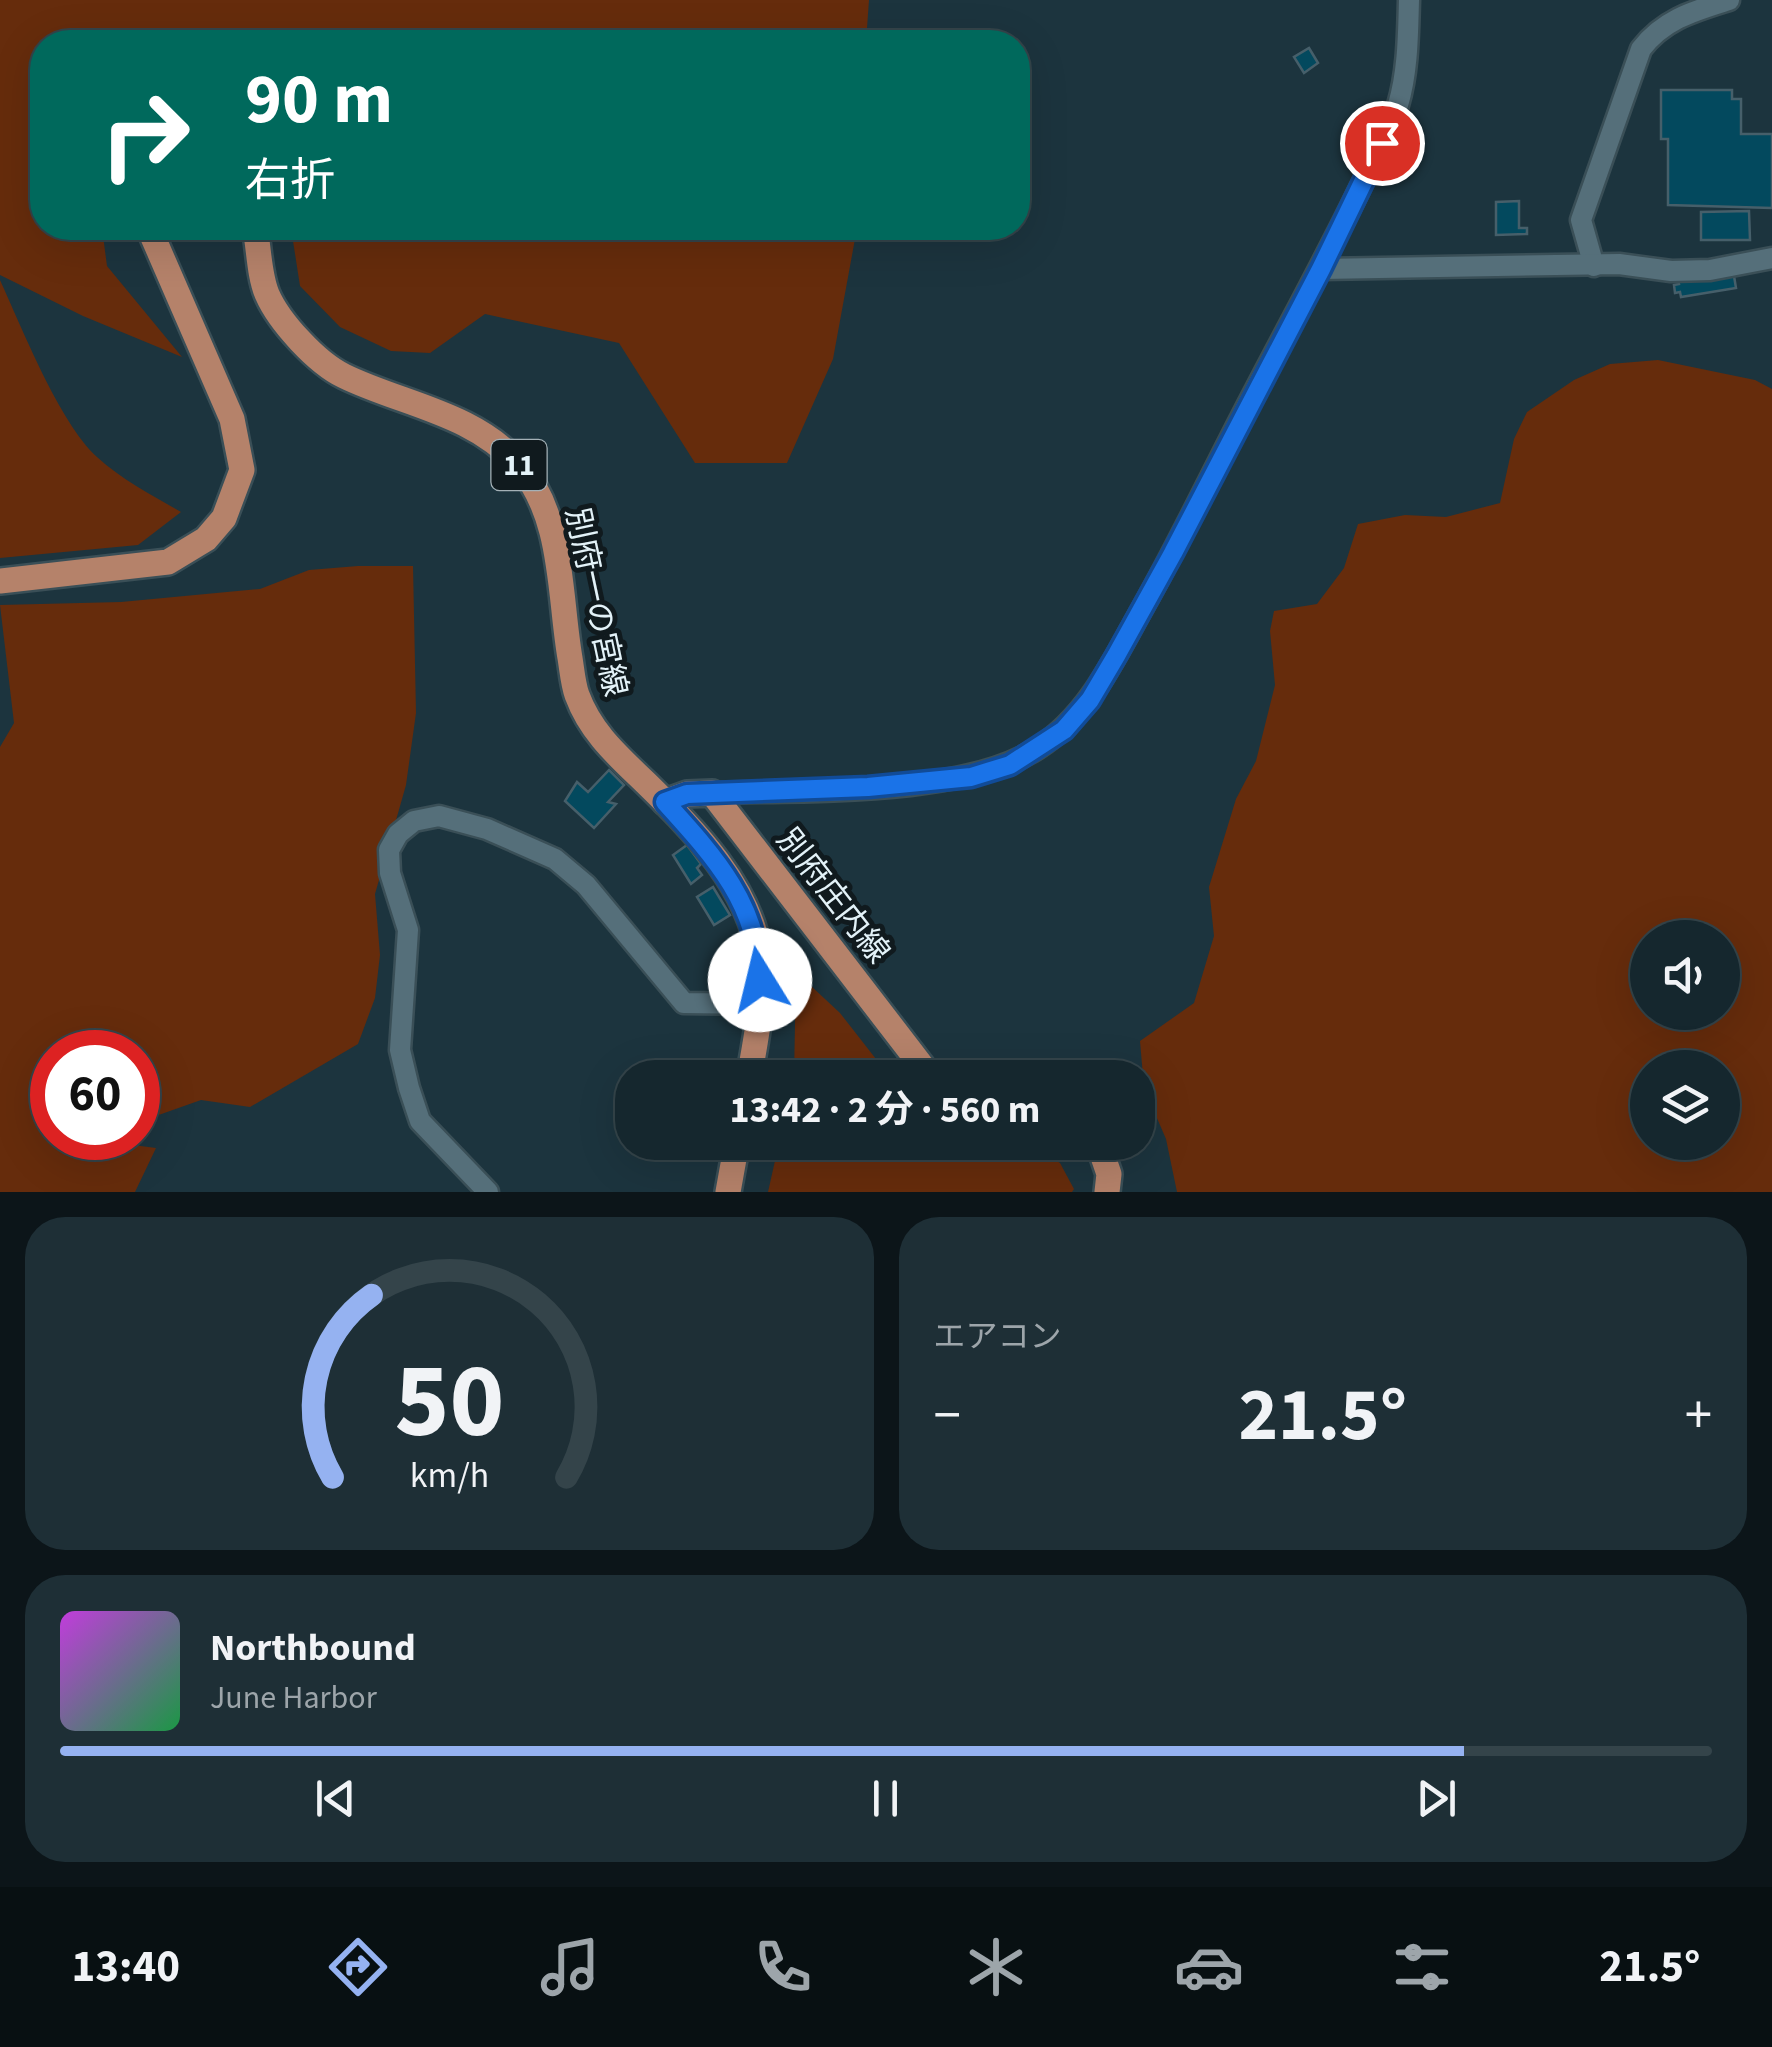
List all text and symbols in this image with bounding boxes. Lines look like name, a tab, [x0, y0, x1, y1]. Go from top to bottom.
text: 90 m	[245, 50, 393, 150]
icon: right	[80, 70, 210, 200]
pin	[1340, 101, 1425, 186]
icon: arrive	[1355, 116, 1410, 171]
text: 右折	[245, 149, 335, 213]
road number: 11	[492, 440, 546, 490]
street label: 別府一の宮線	[554, 503, 638, 701]
street label: 別府庄内線	[766, 819, 900, 973]
map controls	[1630, 920, 1740, 1160]
button: sound	[1630, 920, 1740, 1030]
position arrow	[708, 928, 812, 1032]
speed limit sign: 60	[30, 1030, 160, 1160]
button: layers	[1630, 1050, 1740, 1160]
text: 13:42 · 2 分 · 560 m	[730, 1083, 1040, 1137]
text: エアコン	[934, 1314, 1062, 1360]
text: 50	[394, 1329, 504, 1477]
text: 21.5°	[1238, 1362, 1407, 1469]
text: −	[934, 1377, 961, 1455]
text: +	[1685, 1377, 1712, 1455]
text: km/h	[410, 1450, 489, 1501]
text: Northbound	[210, 1621, 416, 1675]
text: June Harbor	[210, 1675, 377, 1721]
icon: previous	[308, 1771, 363, 1826]
icon: pause	[858, 1771, 913, 1826]
icon: next	[1409, 1771, 1464, 1826]
icon: directions	[323, 1932, 393, 2002]
icon: music	[535, 1932, 605, 2002]
icon: phone	[748, 1932, 818, 2002]
icon: climate	[961, 1932, 1031, 2002]
icon: car	[1174, 1932, 1244, 2002]
icon: filters	[1387, 1932, 1457, 2002]
text: 13:40	[71, 1935, 180, 1999]
text: 21.5°	[1599, 1935, 1701, 1999]

